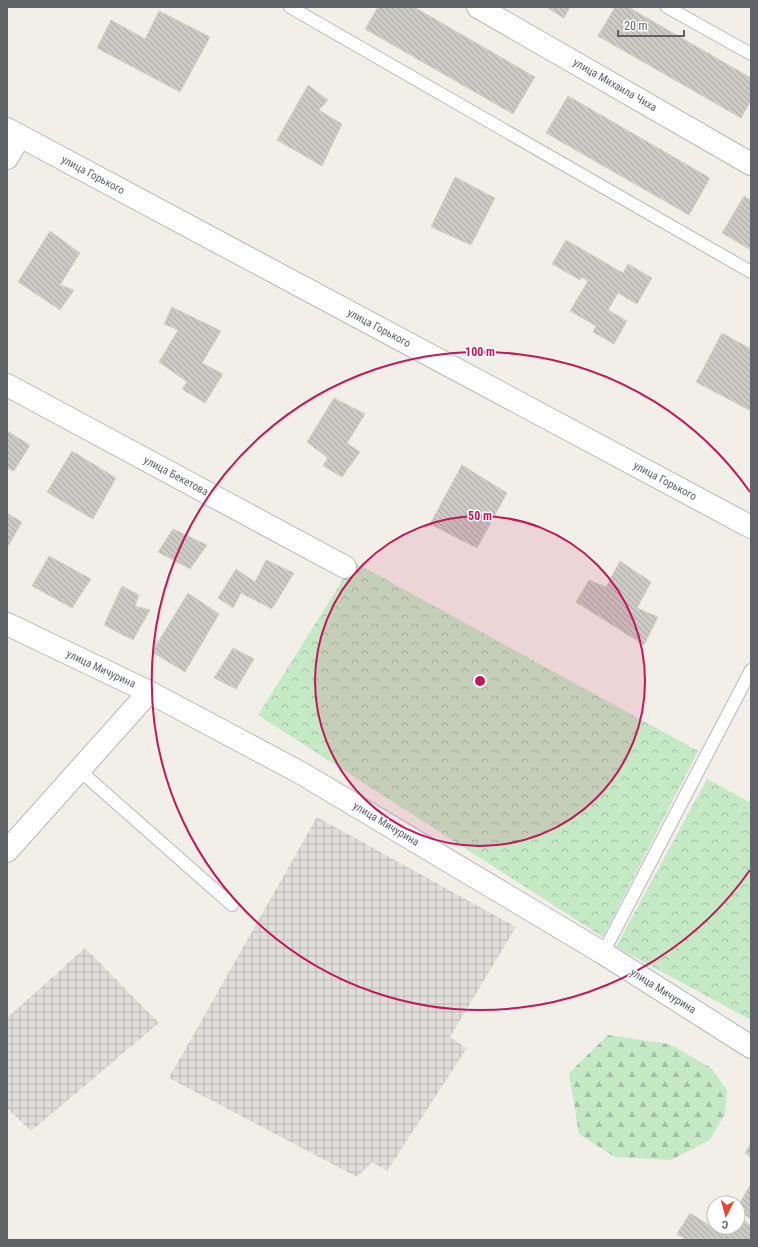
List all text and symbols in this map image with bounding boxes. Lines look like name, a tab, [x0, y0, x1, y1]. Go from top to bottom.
scale bar	[618, 12, 684, 38]
text: 20 m	[624, 19, 648, 33]
street label: улица Михаила Чиха	[571, 56, 659, 114]
street label: улица Горького	[59, 153, 127, 197]
street label: улица Горького	[345, 306, 413, 350]
text: 100 m	[465, 345, 495, 359]
street label: улица Бекетова	[141, 453, 211, 499]
street label: улица Горького	[631, 459, 699, 503]
text: 50 m	[468, 509, 492, 523]
street label: улица Мичурина	[64, 647, 138, 691]
centre of rings	[473, 674, 487, 688]
street label: улица Мичурина	[351, 799, 421, 849]
street label: улица Мичурина	[628, 966, 698, 1016]
north arrow	[706, 1195, 746, 1235]
text: С	[721, 1218, 729, 1231]

